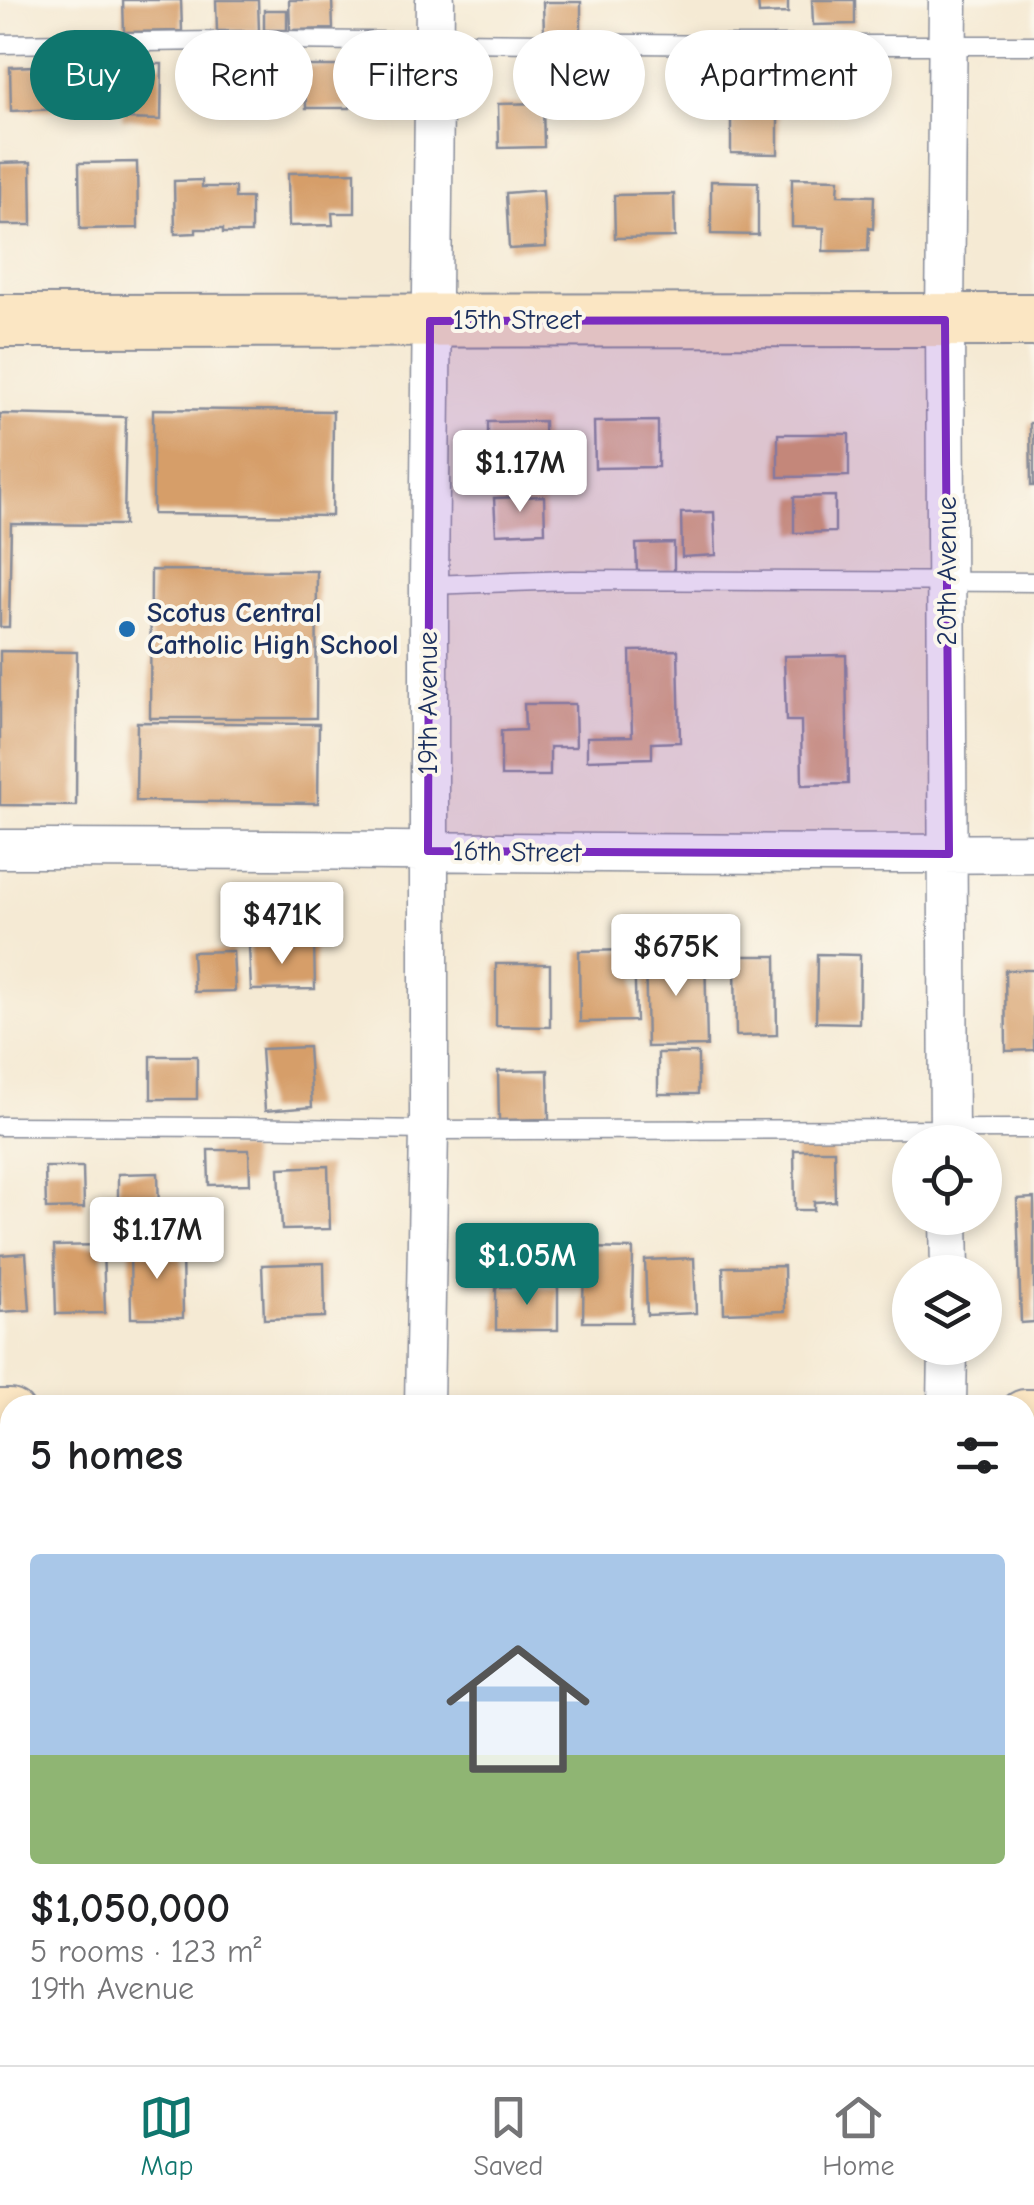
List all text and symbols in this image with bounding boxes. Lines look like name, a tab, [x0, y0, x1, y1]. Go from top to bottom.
chip: Buy	[30, 30, 155, 120]
chip: Rent	[175, 30, 313, 120]
chip: Filters	[333, 30, 493, 120]
chip: New	[513, 30, 645, 120]
chip: Apartment	[665, 30, 892, 120]
street label: 15th Street	[453, 304, 582, 336]
pin: $1.17M	[439, 430, 601, 515]
text: $1.17M	[475, 444, 565, 481]
street label: 20th Avenue	[931, 496, 963, 646]
place label: Scotus Central Catholic High School	[147, 597, 399, 661]
marker: Scotus Central Catholic High School	[116, 618, 138, 640]
street label: 19th Avenue	[412, 631, 444, 775]
street label: 16th Street	[452, 835, 583, 869]
pin: $471K	[212, 882, 352, 967]
text: $471K	[242, 896, 322, 933]
pin: $675K	[606, 914, 746, 999]
text: $675K	[633, 928, 719, 965]
map controls	[892, 1125, 1002, 1365]
button: locate	[892, 1125, 1002, 1235]
pin: $1.17M	[76, 1197, 238, 1282]
text: $1.17M	[112, 1211, 202, 1248]
pin: $1.05M	[446, 1223, 608, 1308]
text: $1.05M	[478, 1237, 576, 1274]
button: layers	[892, 1255, 1002, 1365]
icon: filters	[950, 1428, 1005, 1483]
text: 5 homes	[30, 1431, 183, 1480]
icon: home	[428, 1619, 608, 1799]
text: $1,050,000	[30, 1884, 230, 1933]
text: 5 rooms · 123 m²	[30, 1933, 262, 1970]
text: 19th Avenue	[30, 1970, 194, 2007]
tab: Map	[139, 2090, 194, 2182]
tab: Saved	[473, 2090, 543, 2182]
tab: Home	[822, 2090, 895, 2182]

